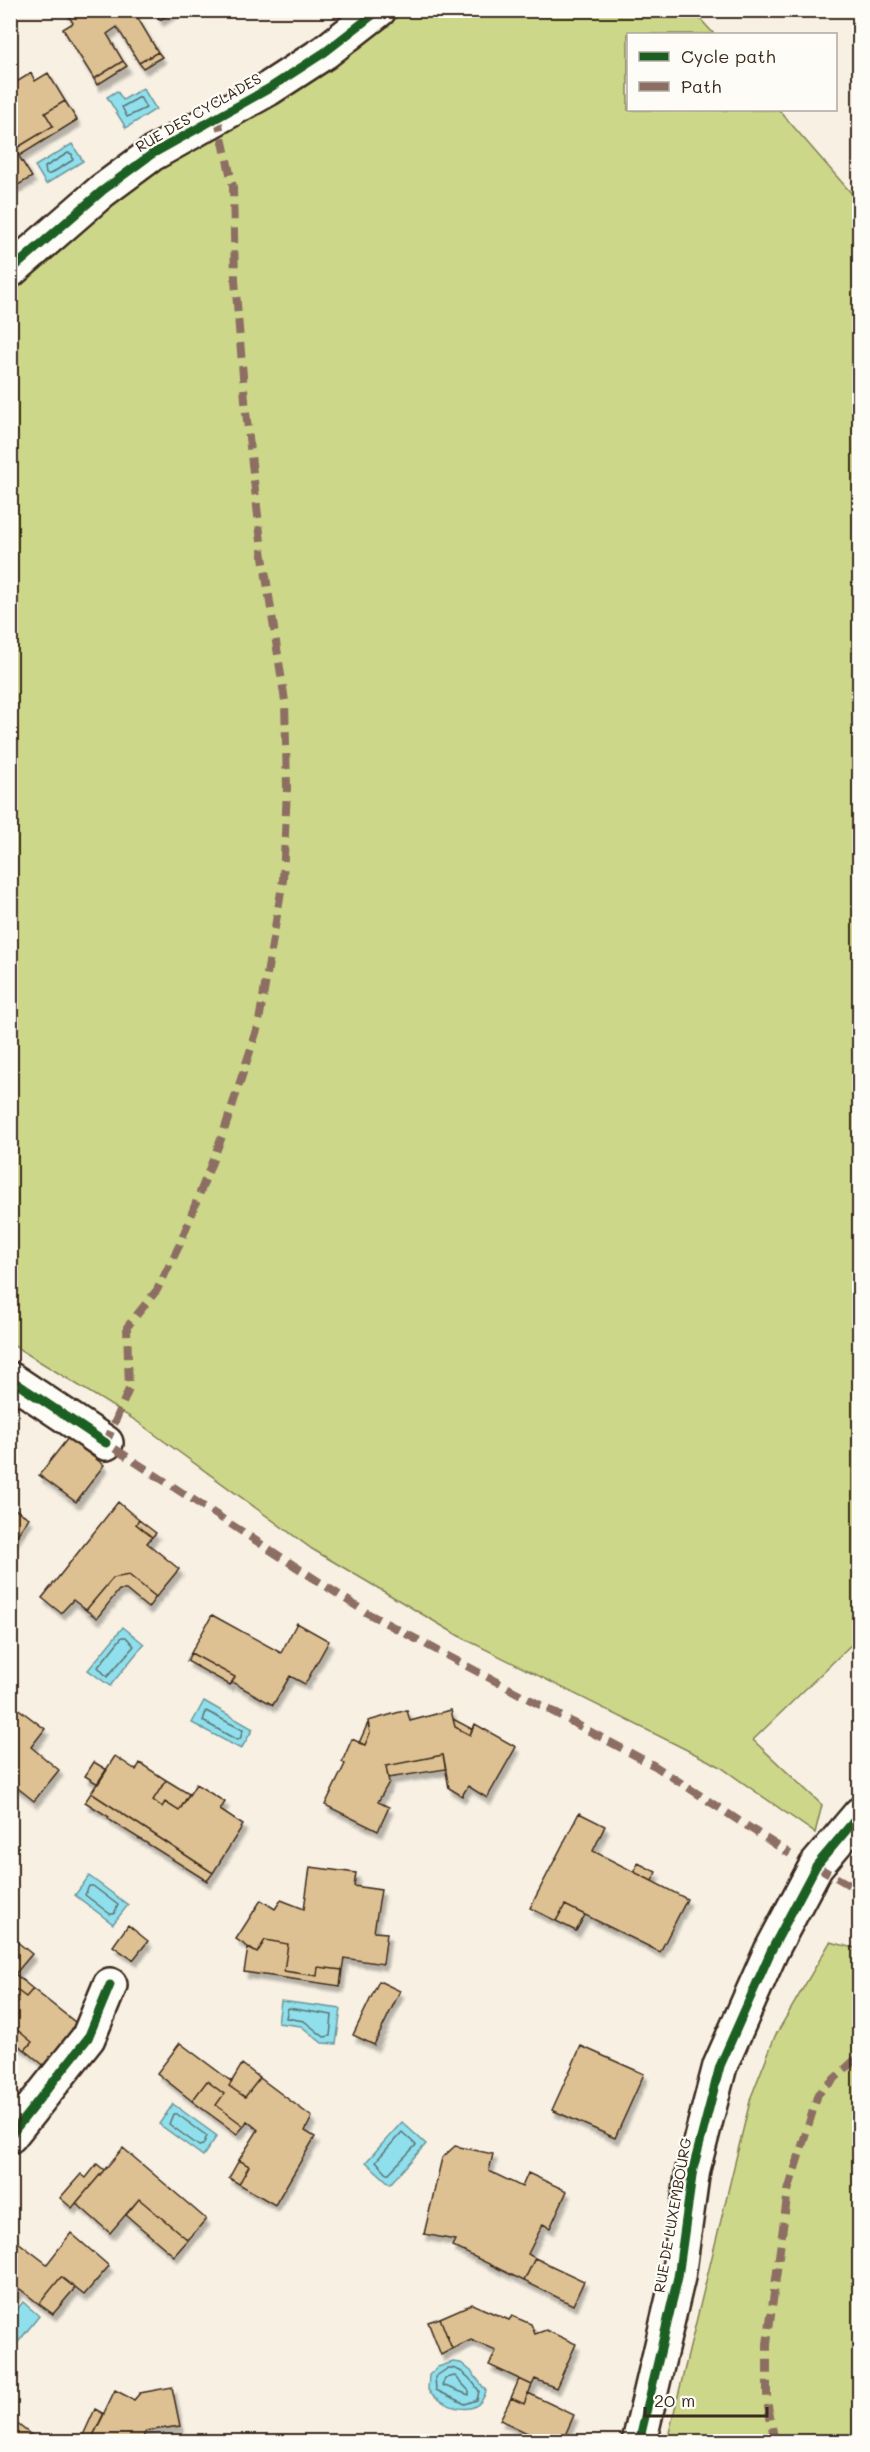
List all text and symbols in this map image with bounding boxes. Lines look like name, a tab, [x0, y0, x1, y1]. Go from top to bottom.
legend	[627, 33, 837, 111]
text: Cycle path	[681, 44, 776, 68]
street label: RUE DES CYCLADES	[131, 68, 265, 156]
text: Path	[681, 74, 721, 98]
street label: RUE DE LUXEMBOURG	[649, 2136, 695, 2294]
scale bar	[645, 2380, 766, 2418]
text: 20 m	[654, 2388, 695, 2412]

